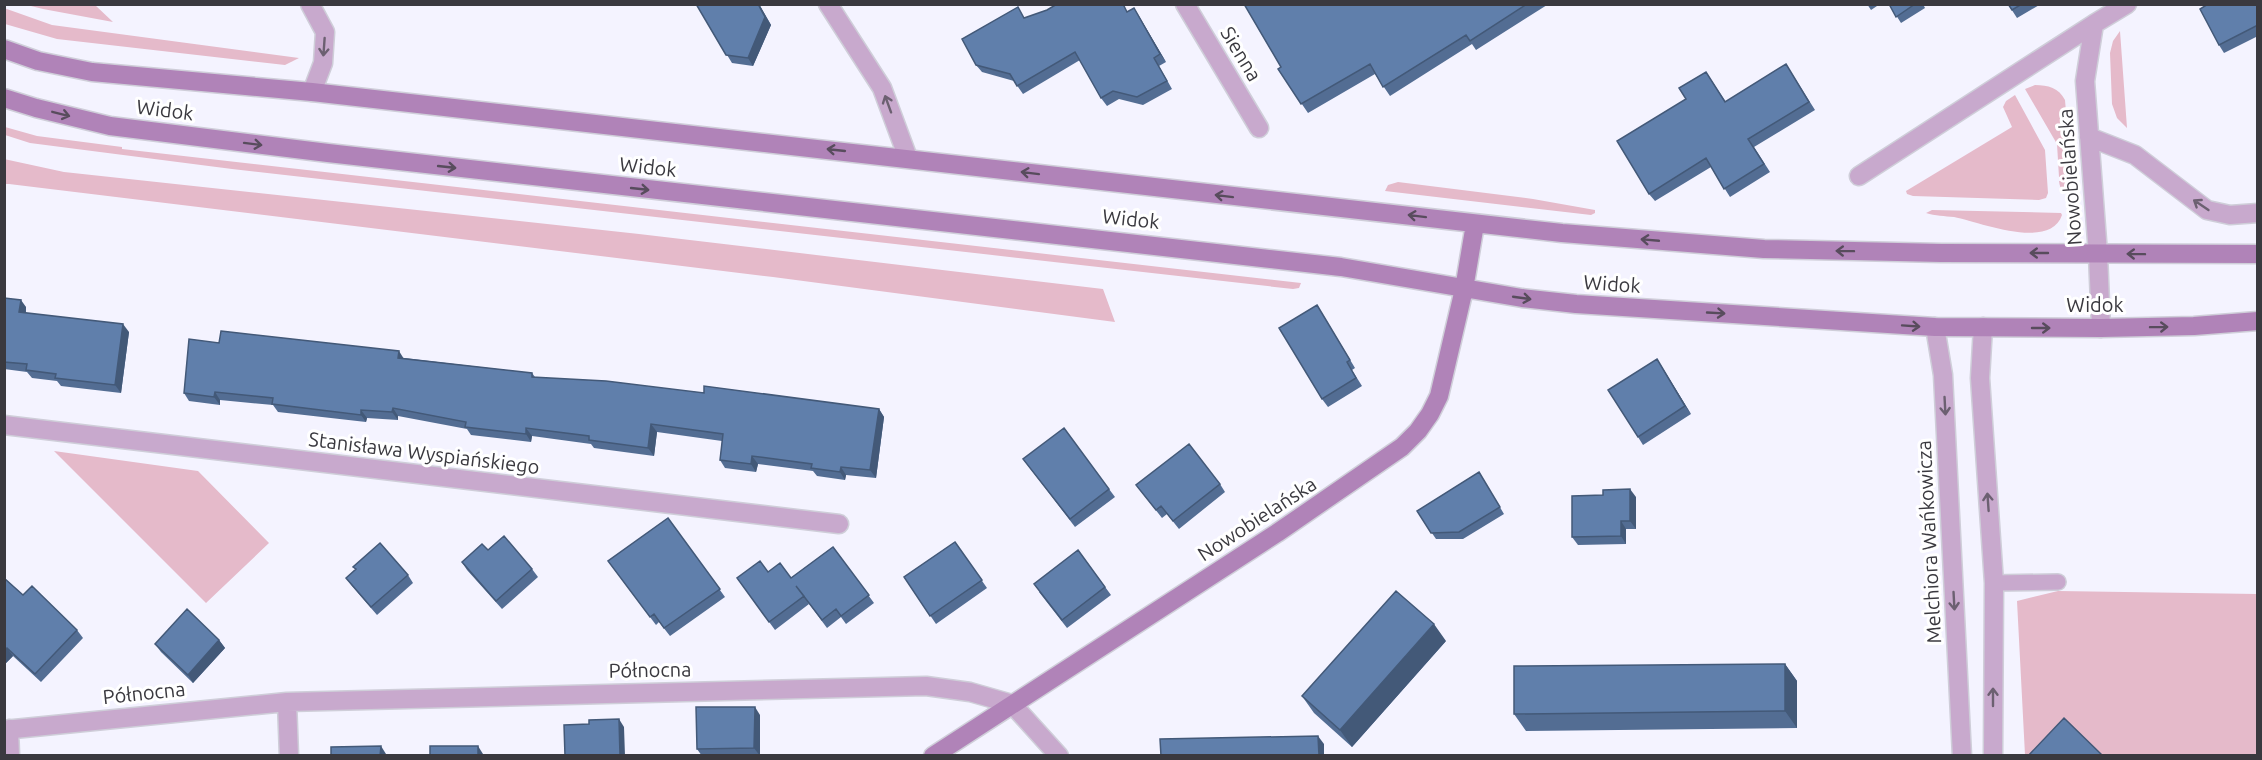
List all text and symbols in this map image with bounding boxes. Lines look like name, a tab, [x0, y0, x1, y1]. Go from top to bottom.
street label: Sienna	[1216, 22, 1267, 85]
one-way arrow	[318, 37, 329, 57]
street label: Widok	[135, 95, 195, 124]
one-way arrow	[881, 95, 892, 113]
street label: Nowobielańska	[2053, 108, 2086, 246]
one-way arrow	[51, 109, 70, 120]
one-way arrow	[243, 138, 262, 149]
one-way arrow	[827, 145, 847, 156]
street label: Widok	[618, 152, 678, 181]
one-way arrow	[436, 162, 456, 173]
one-way arrow	[1020, 167, 1040, 178]
one-way arrow	[630, 184, 650, 195]
one-way arrow	[1214, 190, 1234, 201]
one-way arrow	[2194, 199, 2210, 211]
street label: Widok	[1101, 204, 1161, 233]
one-way arrow	[1408, 211, 1428, 222]
one-way arrow	[1640, 234, 1660, 245]
one-way arrow	[1835, 245, 1855, 257]
one-way arrow	[2030, 247, 2050, 259]
one-way arrow	[2127, 248, 2147, 260]
street label: Widok	[1583, 270, 1641, 297]
one-way arrow	[1512, 292, 1531, 303]
street label: Widok	[2066, 293, 2124, 316]
one-way arrow	[1706, 308, 1726, 319]
one-way arrow	[1901, 320, 1921, 331]
one-way arrow	[2149, 321, 2169, 332]
one-way arrow	[2031, 322, 2051, 334]
one-way arrow	[1939, 395, 1950, 415]
street label: Stanisława Wyspiańskiego	[307, 427, 541, 478]
street label: Melchiora Wańkowicza	[1912, 440, 1945, 644]
street label: Nowobielańska	[1193, 472, 1320, 565]
one-way arrow	[1983, 493, 1994, 513]
one-way arrow	[1949, 590, 1960, 610]
street label: Północna	[608, 657, 692, 682]
street label: Północna	[102, 677, 186, 708]
one-way arrow	[1987, 688, 1999, 708]

